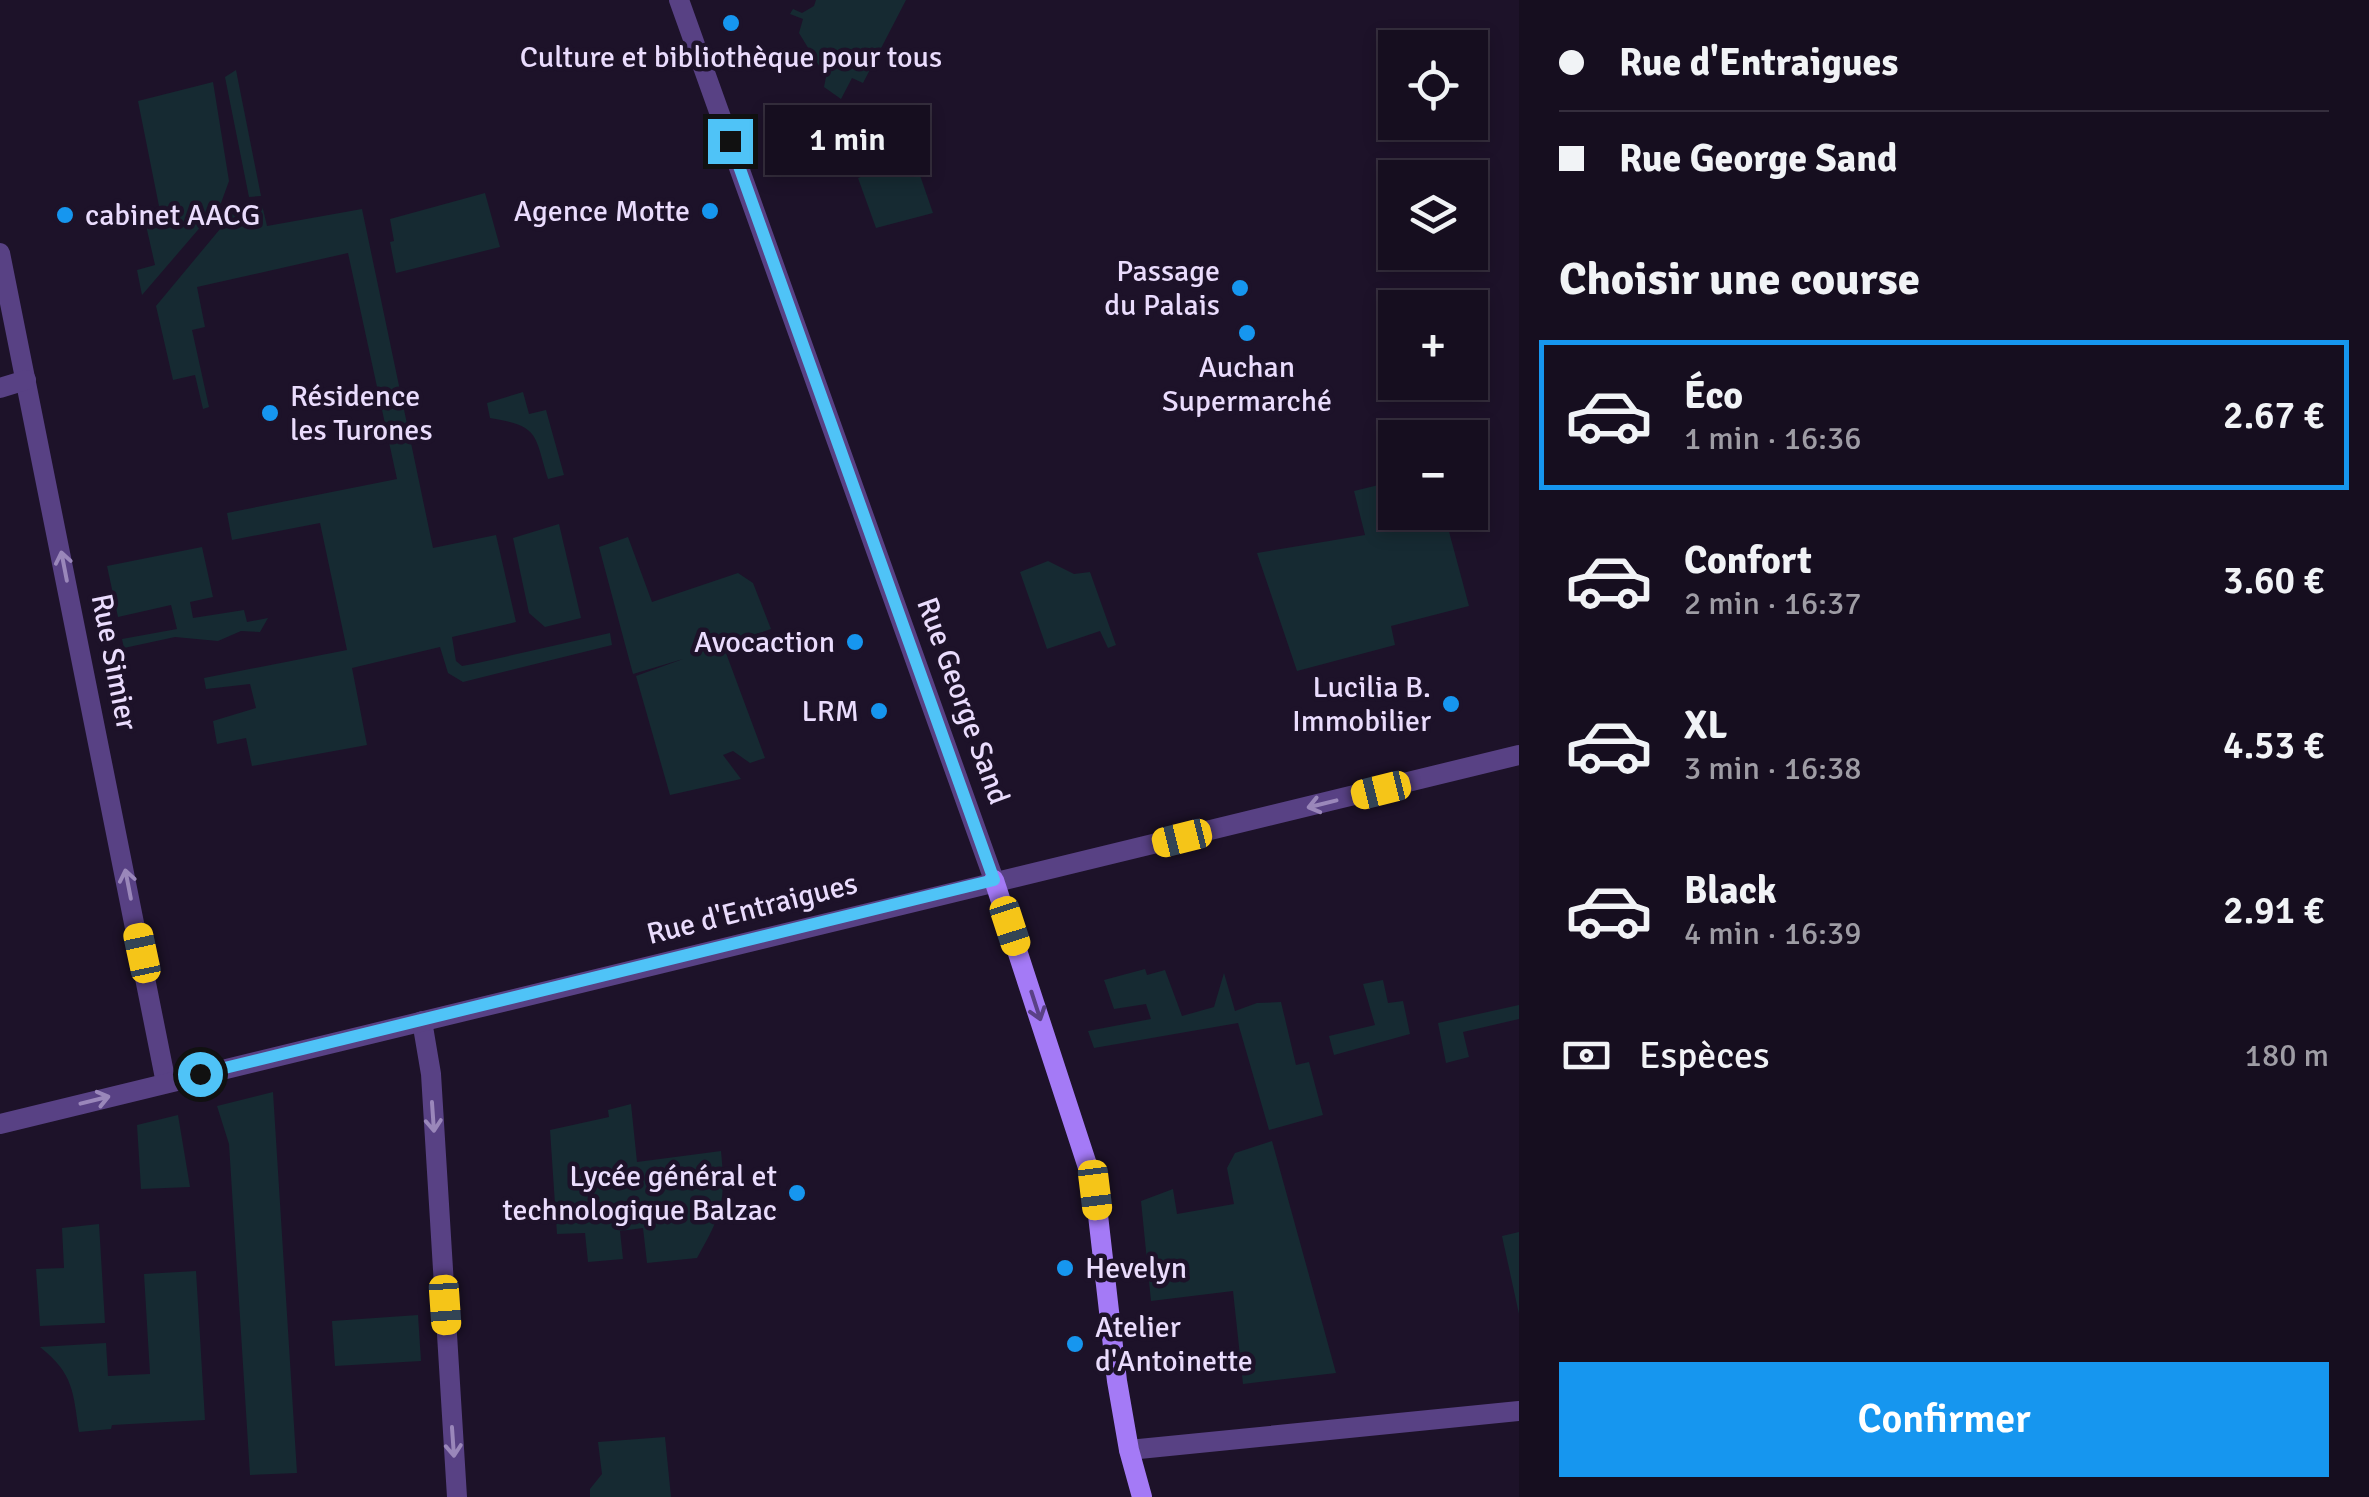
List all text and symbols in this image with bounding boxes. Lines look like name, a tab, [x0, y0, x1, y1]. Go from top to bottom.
marker: Culture et bibliothèque pour tous	[720, 12, 742, 34]
map controls	[1378, 30, 1488, 530]
button: locate	[1378, 30, 1488, 140]
place label: Culture et bibliothèque pour tous	[520, 39, 942, 76]
text: Rue d'Entraigues	[1619, 39, 1898, 86]
callout: 1 min	[765, 106, 930, 176]
route end	[708, 119, 753, 164]
text: 1 min	[809, 120, 886, 159]
text: Rue George Sand	[1619, 135, 1897, 182]
button: layers	[1378, 160, 1488, 270]
place label: Agence Motte	[514, 193, 690, 230]
place label: cabinet AACG	[85, 197, 260, 234]
marker: Agence Motte	[699, 200, 721, 222]
marker: cabinet AACG	[54, 204, 76, 226]
text: Choisir une course	[1559, 252, 1920, 307]
place label: Passage du Palais	[1104, 253, 1220, 324]
marker: Passage du Palais	[1229, 277, 1251, 299]
button: +	[1378, 290, 1488, 400]
marker: Auchan Supermarché	[1236, 322, 1258, 344]
place label: Auchan Supermarché	[1162, 349, 1332, 420]
icon: car	[1564, 370, 1654, 460]
text: Éco	[1684, 372, 1743, 419]
place label: Résidence les Turones	[290, 378, 433, 449]
text: 2.67 €	[2223, 392, 2324, 439]
marker: Résidence les Turones	[259, 402, 281, 424]
text: 1 min · 16:36	[1684, 419, 1862, 458]
button: −	[1378, 420, 1488, 530]
icon: car	[1564, 535, 1654, 625]
text: Confort	[1684, 537, 1812, 584]
one-way arrow	[54, 550, 73, 582]
text: 3.60 €	[2223, 557, 2324, 604]
text: 2 min · 16:37	[1684, 584, 1862, 623]
street label: Rue Simier	[83, 591, 145, 733]
street label: Rue George Sand	[908, 592, 1018, 810]
place label: Avocaction	[694, 624, 835, 661]
marker: Avocaction	[844, 631, 866, 653]
place label: Lucilia B. Immobilier	[1292, 669, 1431, 740]
place label: LRM	[801, 693, 859, 730]
marker: Lucilia B. Immobilier	[1440, 693, 1462, 715]
marker: LRM	[868, 700, 890, 722]
icon: car	[1564, 700, 1654, 790]
text: XL	[1684, 702, 1727, 749]
text: 4.53 €	[2223, 722, 2324, 769]
text: 3 min · 16:38	[1684, 749, 1862, 788]
car	[1348, 768, 1414, 812]
one-way arrow	[1307, 796, 1339, 814]
car	[1149, 816, 1215, 860]
street label: Rue d'Entraigues	[643, 865, 861, 953]
icon: car	[1564, 865, 1654, 955]
text: Black	[1684, 867, 1777, 914]
one-way arrow	[117, 869, 136, 901]
text: 2.91 €	[2223, 887, 2324, 934]
car	[986, 893, 1034, 959]
text: 4 min · 16:39	[1684, 914, 1862, 953]
car	[121, 921, 163, 985]
one-way arrow	[1028, 990, 1046, 1021]
icon: cash	[1559, 1028, 1614, 1083]
text: Espèces	[1639, 1032, 1770, 1079]
text: 180 m	[2245, 1036, 2329, 1075]
route start	[178, 1052, 223, 1097]
one-way arrow	[79, 1090, 110, 1109]
one-way arrow	[424, 1101, 443, 1133]
place label: Lycée général et technologique Balzac	[502, 1158, 777, 1229]
car	[1076, 1158, 1114, 1222]
marker: Lycée général et technologique Balzac	[786, 1182, 808, 1204]
place label: Hevelyn	[1085, 1250, 1187, 1287]
marker: Hevelyn	[1054, 1257, 1076, 1279]
car	[428, 1274, 462, 1336]
place label: Atelier d'Antoinette	[1095, 1309, 1253, 1380]
marker: Atelier d'Antoinette	[1064, 1333, 1086, 1355]
button: Confirmer	[1559, 1362, 2329, 1477]
one-way arrow	[444, 1425, 463, 1457]

